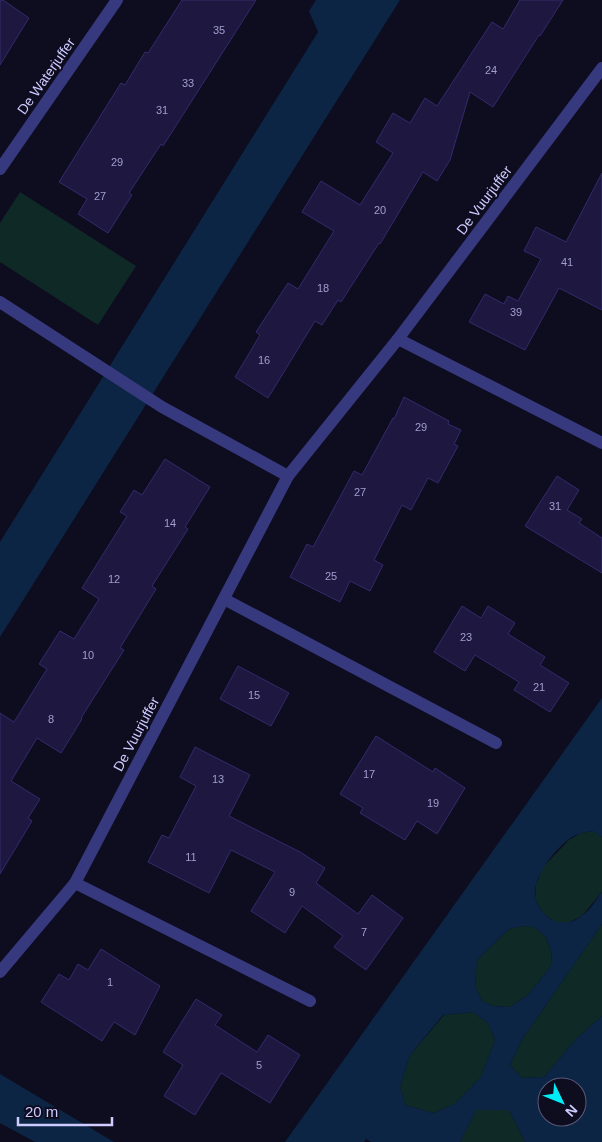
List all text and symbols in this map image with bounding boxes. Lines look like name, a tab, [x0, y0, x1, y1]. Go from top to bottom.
house number: 35	[213, 24, 225, 36]
street label: De Waterjuffer	[14, 34, 78, 117]
house number: 24	[485, 64, 497, 76]
house number: 33	[182, 77, 194, 89]
house number: 31	[156, 104, 168, 116]
house number: 29	[111, 156, 123, 168]
street label: De Vuurjuffer	[453, 162, 515, 237]
house number: 27	[94, 190, 106, 202]
house number: 20	[374, 204, 386, 216]
house number: 41	[561, 256, 573, 268]
house number: 18	[317, 282, 329, 294]
house number: 39	[510, 306, 522, 318]
house number: 16	[258, 354, 270, 366]
house number: 29	[415, 421, 427, 433]
house number: 27	[354, 486, 366, 498]
house number: 31	[549, 500, 561, 512]
house number: 14	[164, 517, 176, 529]
house number: 25	[325, 570, 337, 582]
house number: 12	[108, 573, 120, 585]
house number: 23	[460, 631, 472, 643]
house number: 10	[82, 649, 94, 661]
house number: 21	[533, 681, 545, 693]
house number: 15	[248, 689, 260, 701]
street label: De Vuurjuffer	[110, 694, 162, 774]
house number: 8	[48, 713, 54, 725]
house number: 17	[363, 768, 375, 780]
house number: 13	[212, 773, 224, 785]
house number: 19	[427, 797, 439, 809]
house number: 11	[185, 851, 197, 863]
house number: 9	[289, 886, 295, 898]
house number: 7	[361, 926, 367, 938]
house number: 1	[107, 976, 113, 988]
house number: 5	[256, 1059, 262, 1071]
north arrow	[537, 1077, 587, 1127]
scale bar	[18, 1094, 111, 1126]
text: N	[562, 1102, 581, 1120]
text: 20 m	[25, 1103, 58, 1120]

